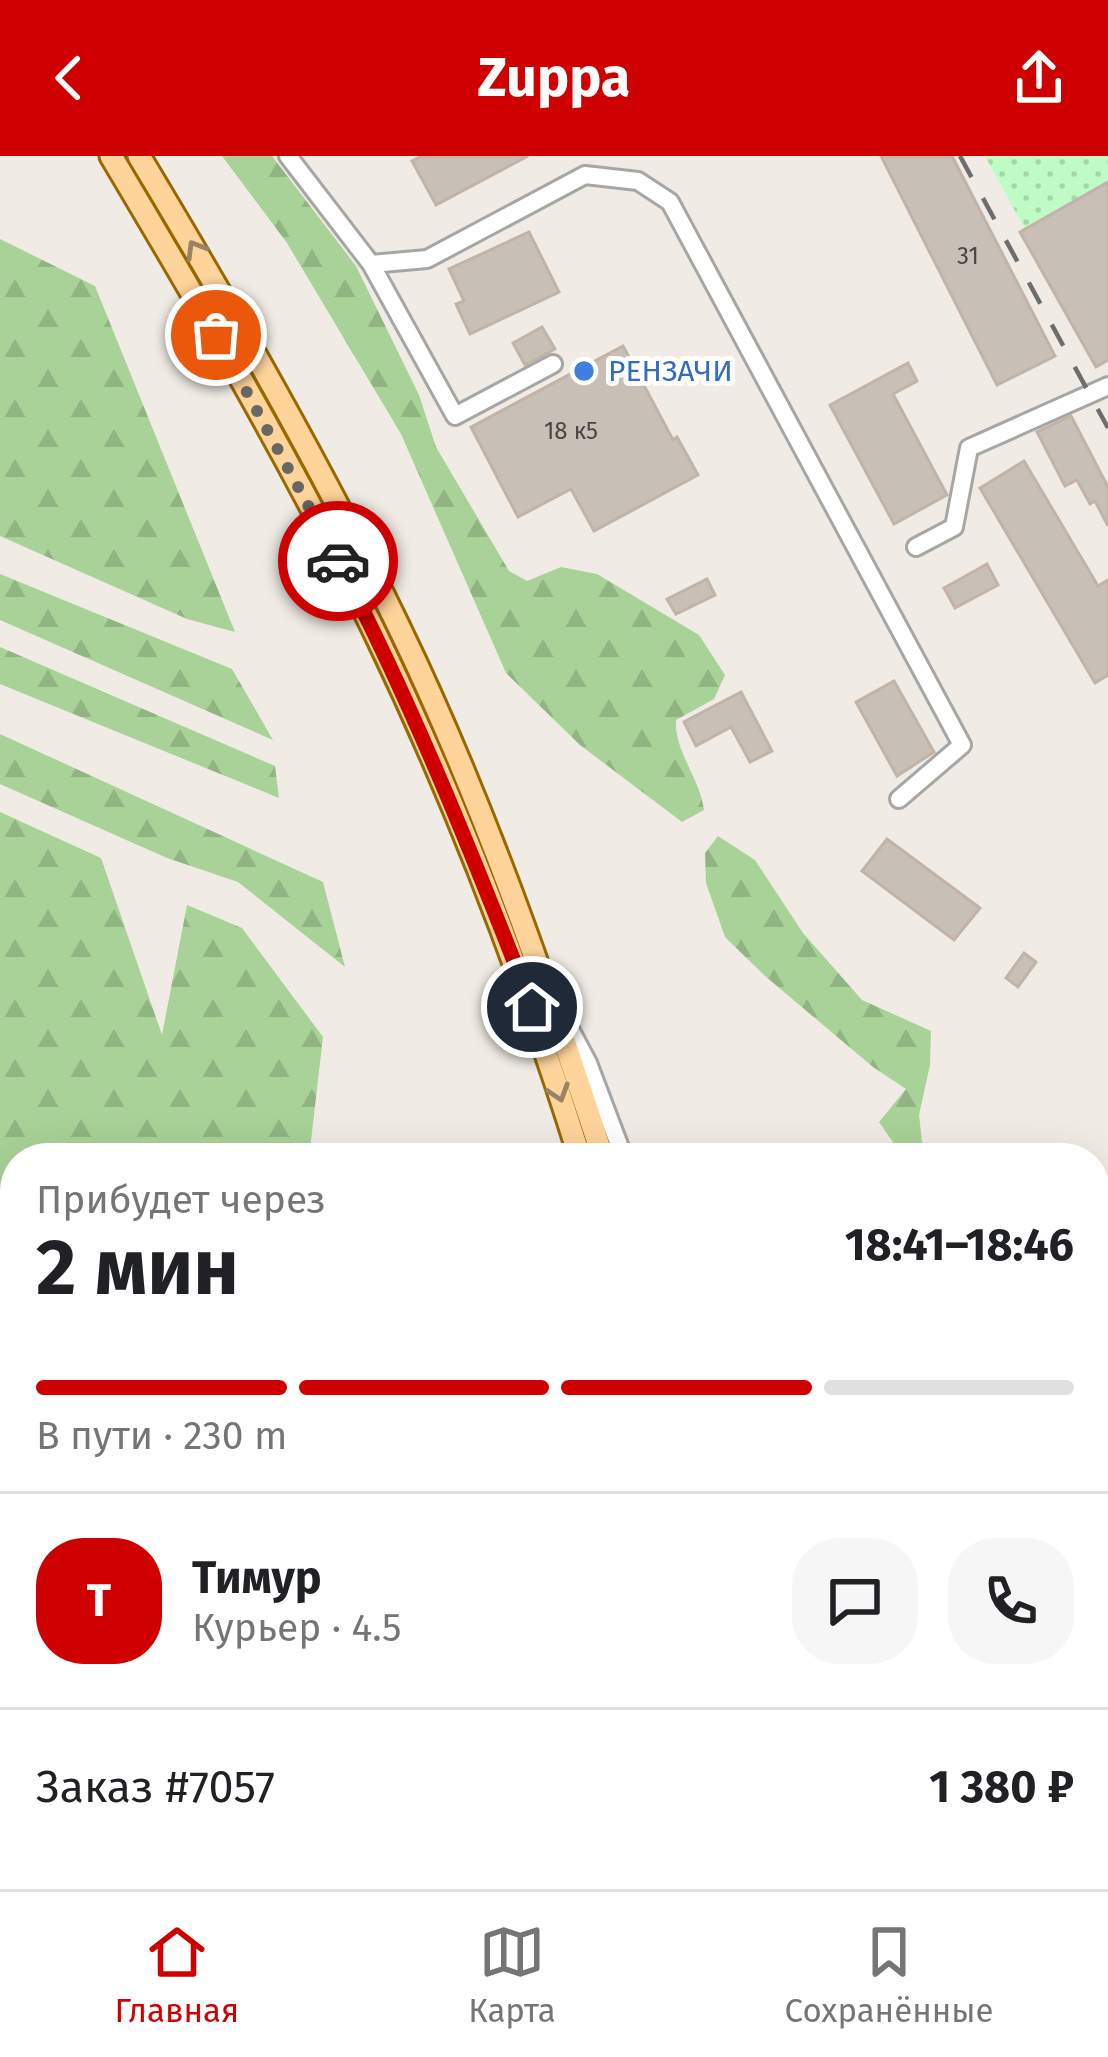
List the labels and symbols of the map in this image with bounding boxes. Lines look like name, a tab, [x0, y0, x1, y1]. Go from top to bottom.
one-way arrow	[187, 240, 209, 262]
house number: 31	[957, 242, 979, 270]
pin	[165, 284, 267, 386]
place label: РЕНЗАЧИ	[608, 353, 733, 389]
marker: РЕНЗАЧИ	[571, 358, 597, 384]
house number: 18 к5	[544, 417, 598, 445]
courier	[278, 501, 398, 621]
pin	[481, 956, 583, 1058]
one-way arrow	[545, 1082, 570, 1103]

